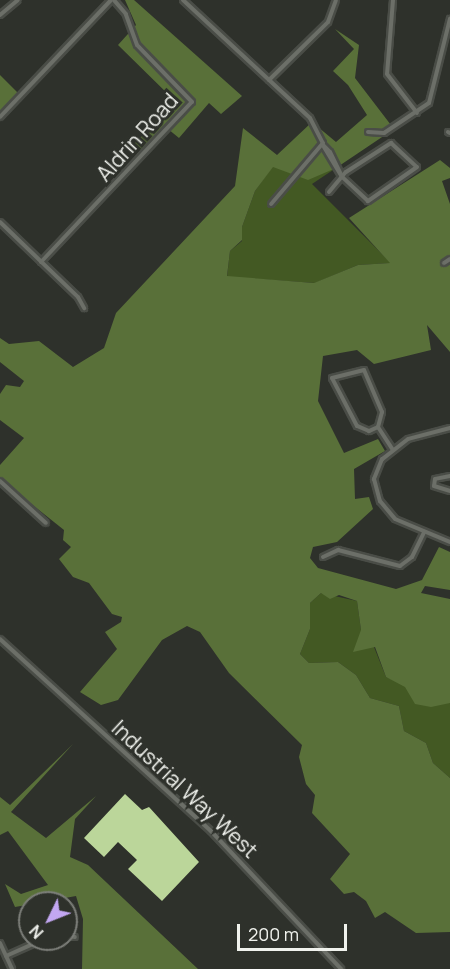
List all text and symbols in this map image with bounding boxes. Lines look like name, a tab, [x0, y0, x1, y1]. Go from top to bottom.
street label: Aldrin Road	[91, 88, 183, 186]
street label: Industrial Way West	[107, 715, 263, 863]
north arrow	[18, 891, 78, 951]
scale bar	[240, 912, 350, 950]
text: N	[24, 920, 48, 944]
text: 200 m	[248, 922, 299, 946]

